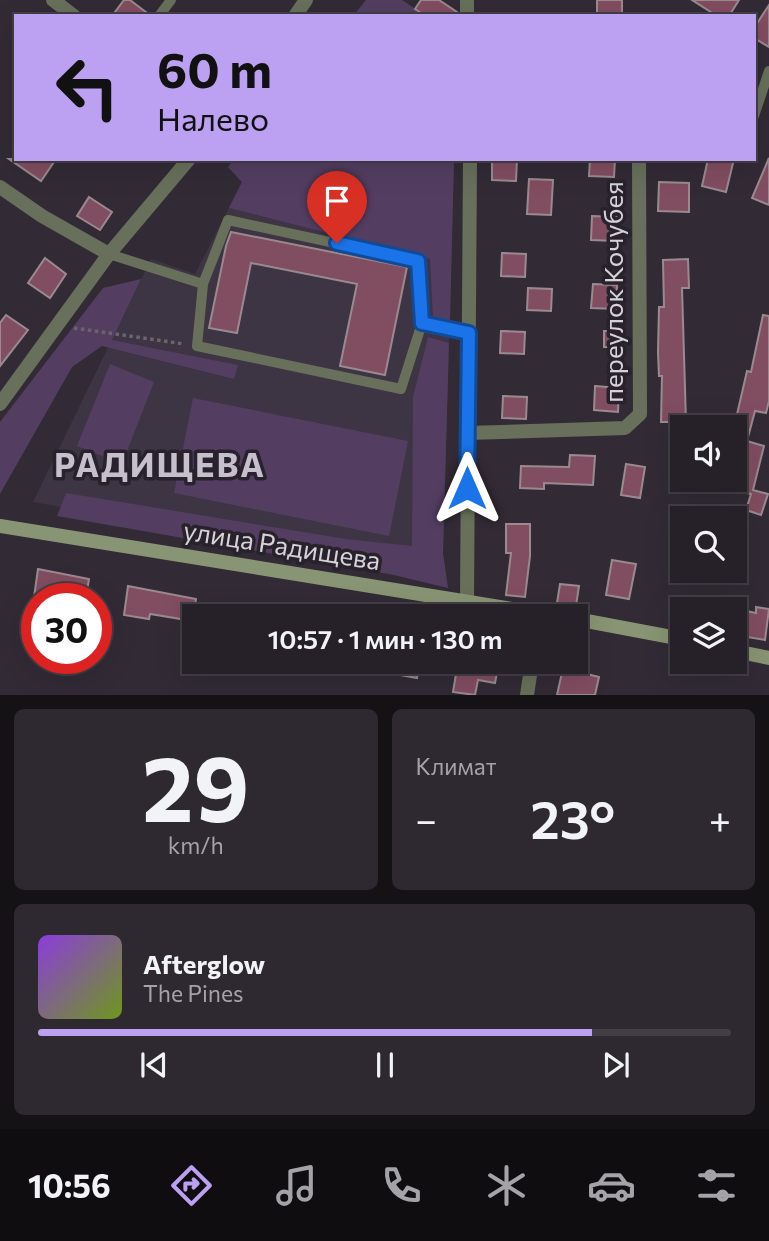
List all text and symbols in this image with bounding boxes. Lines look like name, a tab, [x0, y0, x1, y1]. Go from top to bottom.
text: 60 m	[157, 38, 272, 98]
icon: left	[42, 42, 133, 133]
text: Налево	[157, 98, 269, 138]
pin	[307, 171, 367, 243]
street label: переулок Кочубея	[597, 181, 628, 403]
icon: arrive	[318, 182, 356, 220]
map controls	[670, 415, 747, 674]
button: sound	[670, 415, 747, 492]
district label: РАДИЩЕВА	[54, 443, 266, 484]
position arrow	[430, 451, 504, 525]
button: search	[670, 506, 747, 583]
street label: улица Радищева	[182, 514, 383, 575]
speed limit sign: 30	[21, 583, 112, 674]
button: layers	[670, 597, 747, 674]
text: 10:57 · 1 мин · 130 m	[268, 623, 502, 654]
text: 29	[142, 729, 249, 841]
text: Климат	[416, 752, 497, 780]
text: 23°	[530, 786, 615, 850]
text: −	[416, 795, 437, 842]
text: +	[709, 795, 731, 842]
text: km/h	[168, 831, 224, 859]
text: Afterglow	[143, 948, 265, 979]
text: The Pines	[143, 979, 244, 1007]
icon: previous	[135, 1046, 173, 1084]
icon: pause	[366, 1046, 404, 1084]
icon: next	[597, 1046, 635, 1084]
icon: directions	[167, 1161, 216, 1210]
icon: music	[272, 1161, 321, 1210]
icon: phone	[377, 1161, 426, 1210]
icon: climate	[482, 1161, 531, 1210]
icon: car	[587, 1161, 636, 1210]
icon: filters	[692, 1161, 741, 1210]
text: 10:56	[28, 1165, 111, 1205]

